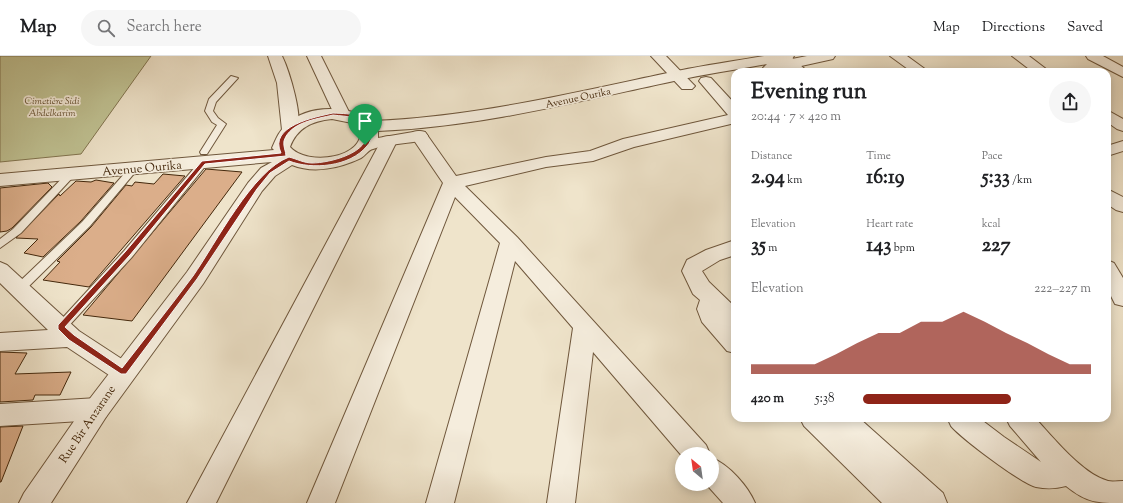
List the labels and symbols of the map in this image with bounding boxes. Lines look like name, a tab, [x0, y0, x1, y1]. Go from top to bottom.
street label: Avenue Ourika	[544, 84, 613, 113]
park label: Cimetière Sidi Abdelkarim	[24, 94, 80, 121]
pin	[348, 104, 382, 145]
street label: Avenue Ourika	[102, 157, 183, 181]
street label: Rue Bir Anzarane	[55, 382, 121, 467]
north arrow	[675, 447, 719, 491]

